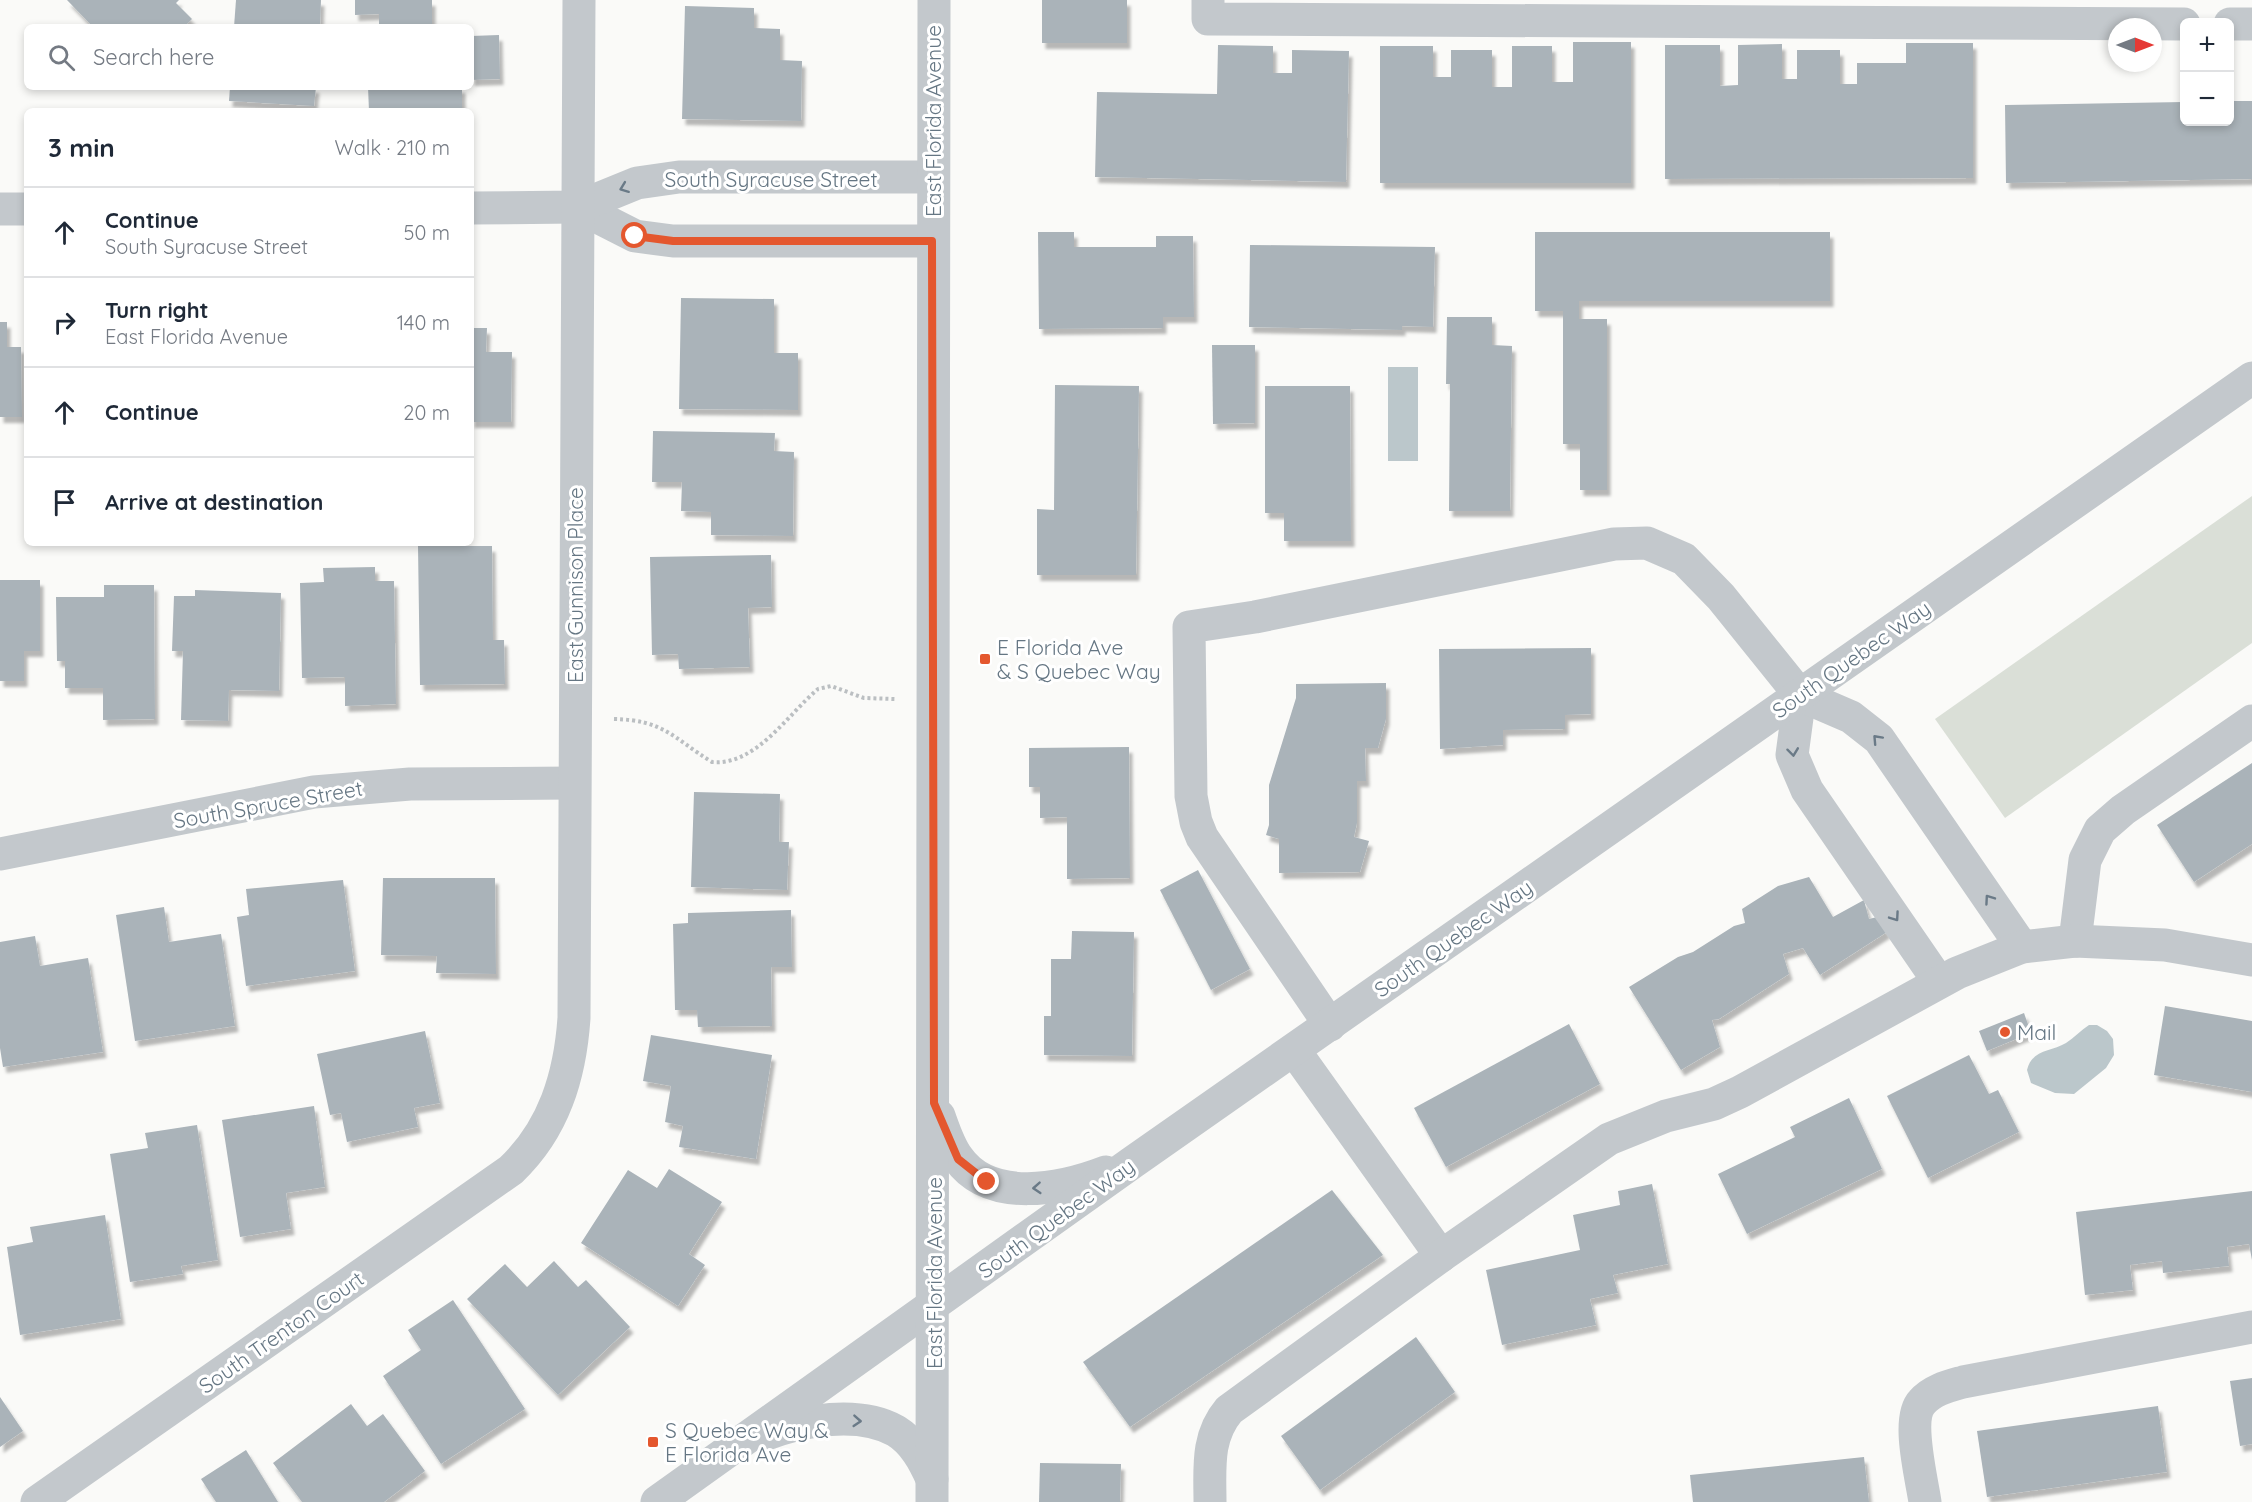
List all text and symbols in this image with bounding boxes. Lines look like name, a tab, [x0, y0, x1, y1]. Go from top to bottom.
north arrow	[2108, 18, 2162, 72]
map controls	[2180, 18, 2234, 126]
button: +	[2180, 18, 2234, 72]
search box	[24, 24, 474, 90]
street label: East Florida Avenue	[920, 25, 946, 217]
icon: search	[45, 41, 78, 74]
text: Search here	[93, 43, 214, 71]
button: −	[2180, 72, 2234, 126]
text: 3 min	[48, 131, 115, 164]
text: Walk · 210 m	[335, 135, 450, 160]
street label: South Syracuse Street	[664, 166, 878, 192]
one-way arrow	[619, 180, 630, 193]
text: Continue	[105, 206, 199, 234]
icon: ahead	[48, 216, 81, 249]
text: 50 m	[404, 220, 450, 245]
route start	[621, 222, 647, 248]
text: South Syracuse Street	[105, 234, 308, 259]
text: Turn right	[105, 296, 209, 324]
icon: right	[48, 306, 81, 339]
text: 140 m	[397, 310, 450, 335]
text: East Florida Avenue	[105, 324, 288, 349]
icon: ahead	[48, 396, 81, 429]
text: Continue	[105, 398, 199, 426]
text: 20 m	[403, 400, 450, 425]
icon: arrive	[48, 486, 81, 519]
street label: East Gunnison Place	[562, 487, 588, 683]
text: Arrive at destination	[105, 488, 323, 516]
street label: South Quebec Way	[1767, 595, 1935, 723]
place label: E Florida Ave & S Quebec Way	[997, 634, 1161, 684]
marker: E Florida Ave & S Quebec Way	[978, 652, 992, 666]
one-way arrow	[1873, 736, 1884, 746]
one-way arrow	[1787, 748, 1799, 757]
street label: South Spruce Street	[171, 775, 365, 833]
street label: South Quebec Way	[1369, 874, 1537, 1002]
one-way arrow	[1984, 895, 1996, 905]
one-way arrow	[1888, 910, 1899, 921]
place label: Mail	[2017, 1019, 2056, 1045]
marker: Mail	[1998, 1025, 2012, 1039]
street label: South Quebec Way	[973, 1152, 1139, 1284]
route end	[973, 1168, 999, 1194]
street label: East Florida Avenue	[921, 1177, 947, 1369]
one-way arrow	[1032, 1181, 1041, 1194]
street label: South Trenton Court	[194, 1265, 368, 1399]
one-way arrow	[853, 1414, 862, 1427]
place label: S Quebec Way & E Florida Ave	[665, 1417, 829, 1467]
marker: S Quebec Way & E Florida Ave	[646, 1435, 660, 1449]

